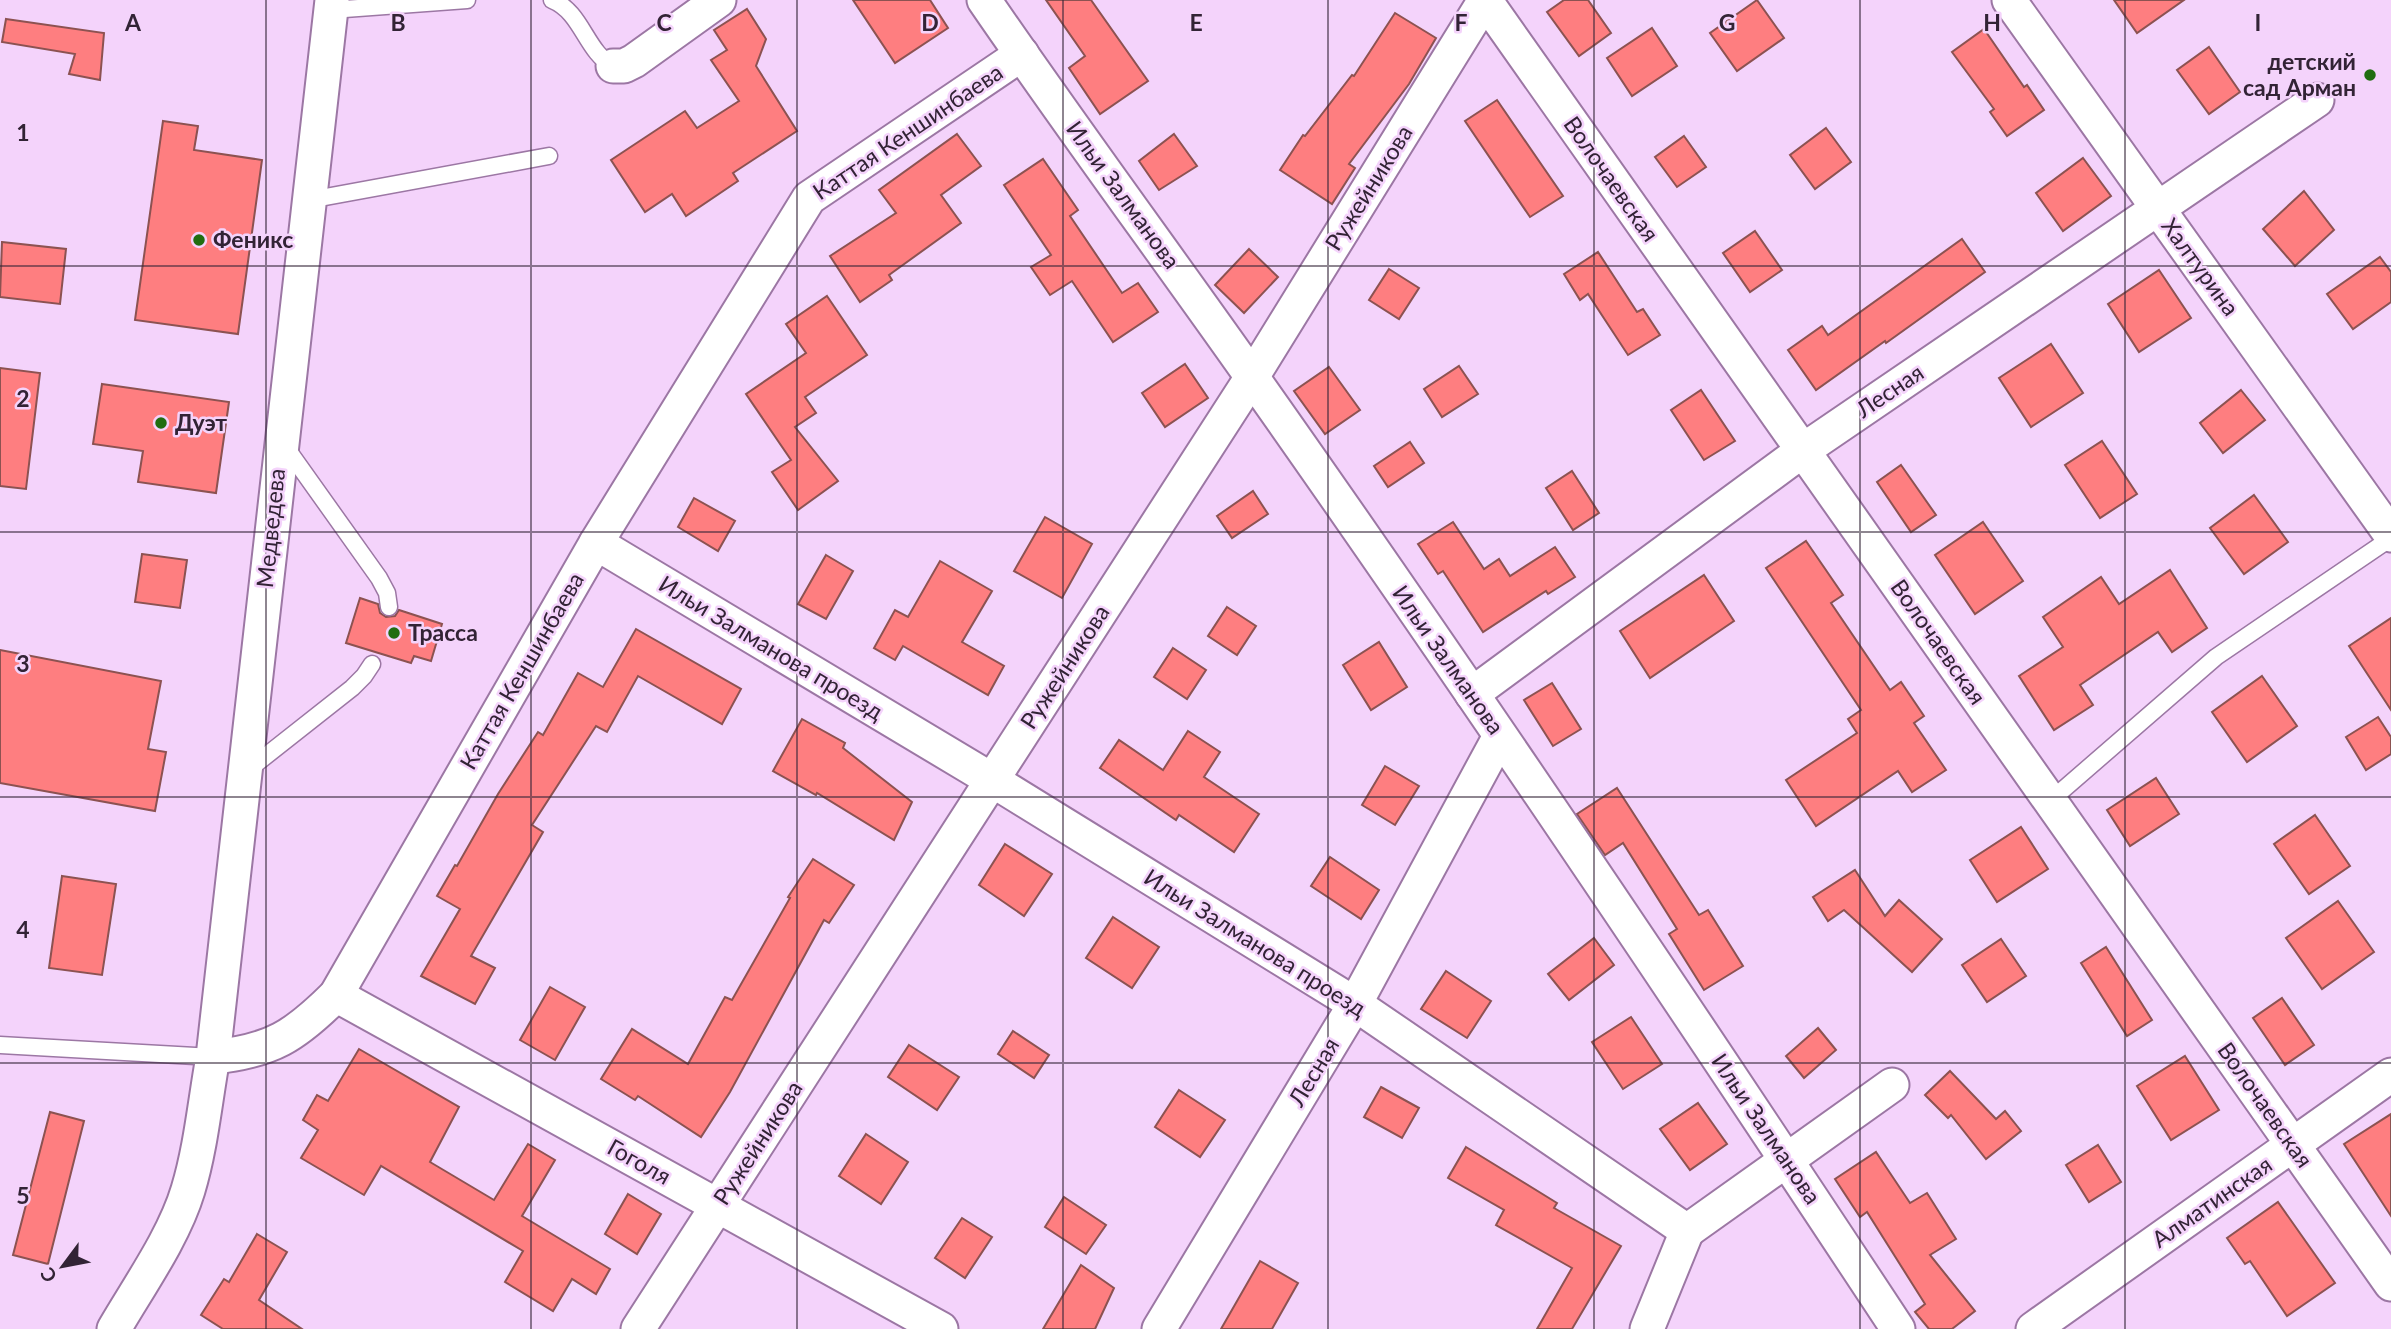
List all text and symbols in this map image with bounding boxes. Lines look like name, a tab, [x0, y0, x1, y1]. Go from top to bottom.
text: A	[124, 8, 142, 36]
text: B	[390, 8, 406, 36]
text: C	[656, 8, 672, 36]
text: D	[921, 8, 939, 36]
text: E	[1189, 8, 1203, 36]
text: F	[1454, 8, 1468, 36]
text: G	[1719, 8, 1735, 36]
text: H	[1983, 8, 2001, 36]
text: I	[2255, 8, 2261, 36]
place label: детский сад Арман	[2243, 47, 2356, 101]
street label: Каттая Кеншинбаева	[807, 57, 1008, 205]
marker: детский сад Арман	[2362, 67, 2378, 83]
street label: Волочаевская	[1558, 110, 1665, 246]
street label: Ильи Залманова	[1061, 115, 1187, 274]
text: 1	[16, 118, 30, 146]
street label: Ружейникова	[1319, 120, 1418, 255]
street label: Халтурина	[2156, 212, 2246, 321]
place label: Феникс	[213, 225, 293, 253]
marker: Феникс	[191, 232, 207, 248]
street label: Лесная	[1850, 358, 1928, 423]
text: 2	[16, 384, 30, 412]
place label: Дуэт	[175, 408, 227, 436]
marker: Дуэт	[153, 415, 169, 431]
street label: Медведева	[250, 467, 290, 589]
street label: Каттая Кеншинбаева	[453, 567, 589, 774]
street label: Ильи Залманова проезд	[654, 569, 889, 725]
street label: Волочаевская	[1885, 573, 1992, 709]
street label: Ильи Залманова	[1387, 580, 1511, 739]
street label: Ружейникова	[1014, 599, 1115, 734]
place label: Трасса	[408, 618, 478, 646]
marker: Трасса	[386, 625, 402, 641]
text: 3	[16, 649, 30, 677]
street label: Ильи Залманова проезд	[1139, 862, 1372, 1022]
text: 4	[16, 915, 30, 943]
street label: Лесная	[1281, 1032, 1345, 1112]
street label: Волочаевская	[2212, 1036, 2319, 1172]
street label: Ильи Залманова	[1706, 1048, 1827, 1209]
street label: Ружейникова	[707, 1075, 808, 1210]
street label: Гоголя	[603, 1132, 676, 1190]
street label: Алматинская	[2146, 1150, 2277, 1253]
text: 5	[16, 1181, 30, 1209]
north arrow	[28, 1231, 98, 1301]
text: С	[35, 1263, 61, 1287]

